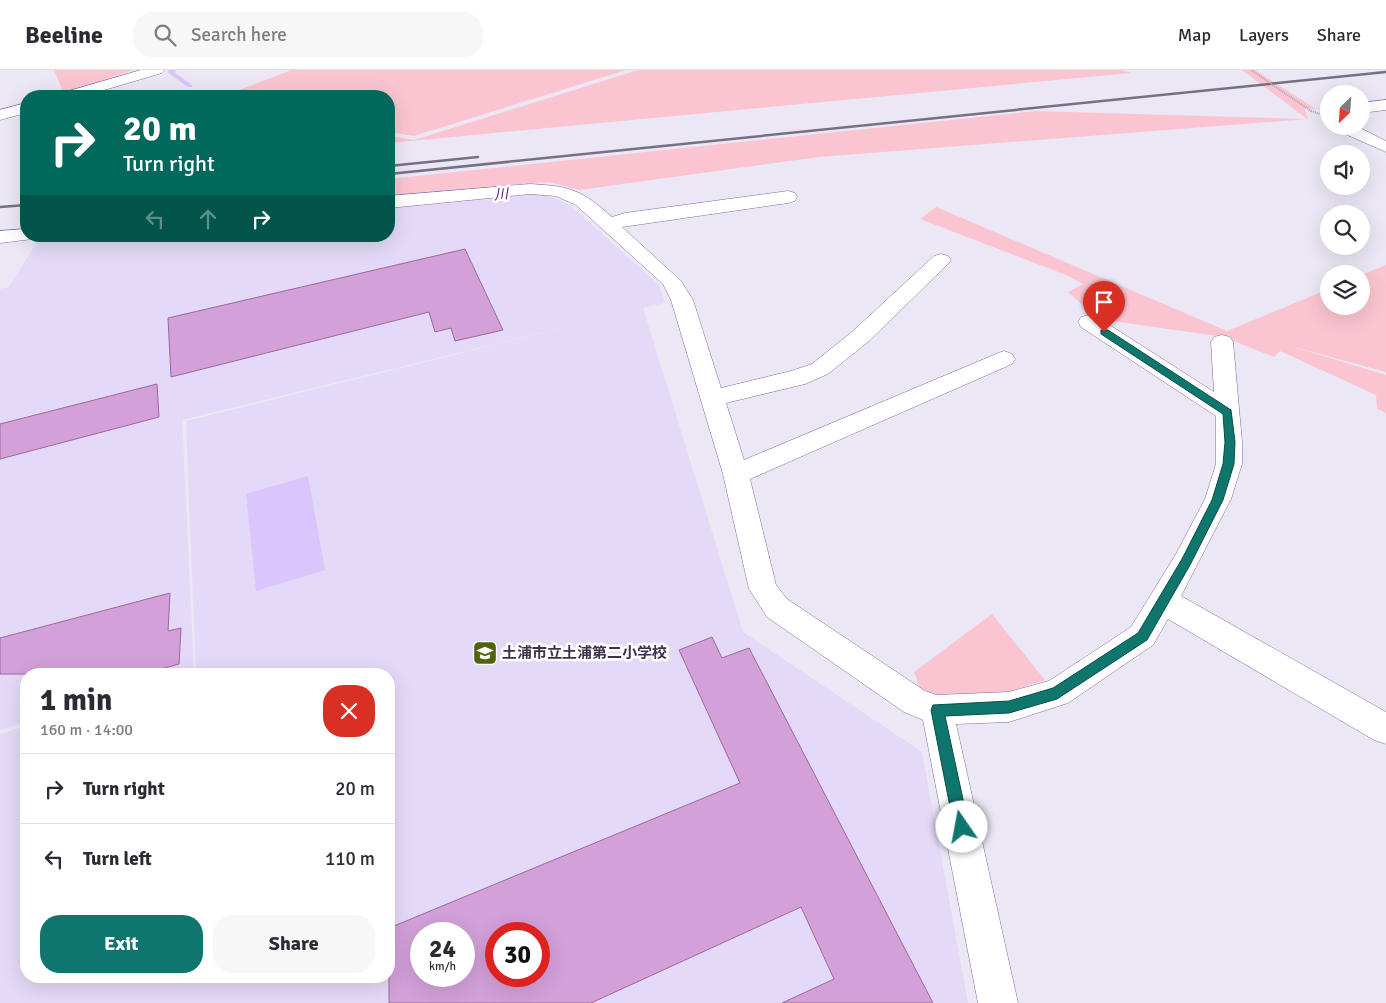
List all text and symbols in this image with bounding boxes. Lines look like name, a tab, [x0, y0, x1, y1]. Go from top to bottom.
search box	[133, 12, 483, 57]
text: Beeline	[25, 20, 103, 50]
icon: search	[151, 21, 179, 49]
text: Search here	[191, 23, 287, 47]
text: Map	[1178, 24, 1211, 46]
text: Layers	[1239, 24, 1289, 46]
text: Share	[1317, 24, 1361, 46]
north arrow	[1320, 85, 1370, 135]
map controls	[1320, 85, 1370, 315]
text: 20 m	[123, 107, 197, 150]
icon: right	[40, 110, 105, 175]
button: sound	[1320, 145, 1370, 195]
text: Turn right	[123, 150, 215, 177]
water label: 川	[493, 185, 511, 204]
icon: left	[141, 205, 169, 233]
icon: ahead	[194, 205, 222, 233]
icon: right	[247, 205, 275, 233]
button: search	[1320, 205, 1370, 255]
button: layers	[1320, 265, 1370, 315]
pin	[1083, 281, 1125, 332]
icon: arrive	[1090, 288, 1118, 316]
school or university icon: 土浦市立土浦第二小学校	[472, 640, 498, 666]
place label: 土浦市立土浦第二小学校	[502, 644, 667, 662]
text: 1 min	[40, 682, 112, 719]
button: close	[323, 685, 375, 737]
text: 160 m · 14:00	[40, 720, 133, 740]
icon: right	[40, 775, 68, 803]
text: Turn right	[83, 777, 165, 801]
text: 20 m	[335, 777, 375, 801]
position arrow	[935, 800, 987, 852]
icon: left	[40, 845, 68, 873]
text: Turn left	[83, 847, 152, 871]
text: 110 m	[325, 847, 375, 871]
button: Exit	[40, 915, 203, 973]
button: Share	[213, 915, 375, 973]
speed limit sign: 30	[485, 922, 550, 987]
text: 24	[429, 933, 456, 964]
text: km/h	[429, 959, 456, 974]

